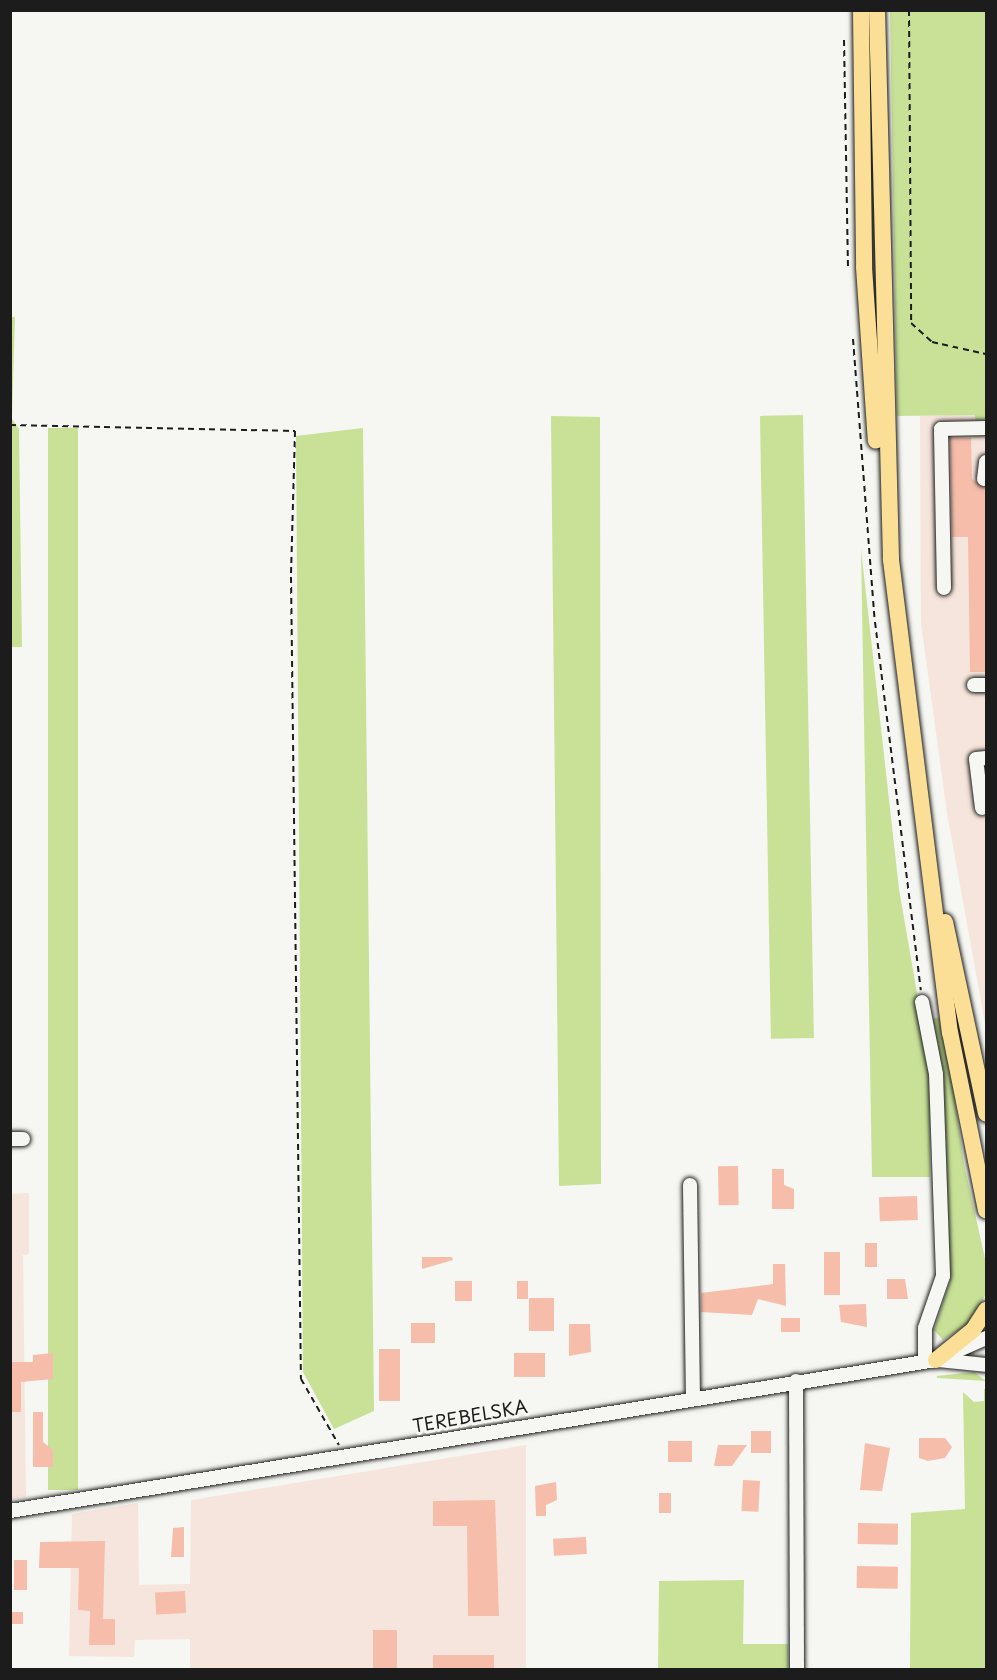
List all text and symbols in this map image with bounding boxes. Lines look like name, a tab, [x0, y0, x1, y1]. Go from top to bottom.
street label: TEREBELSKA	[411, 1395, 529, 1437]

